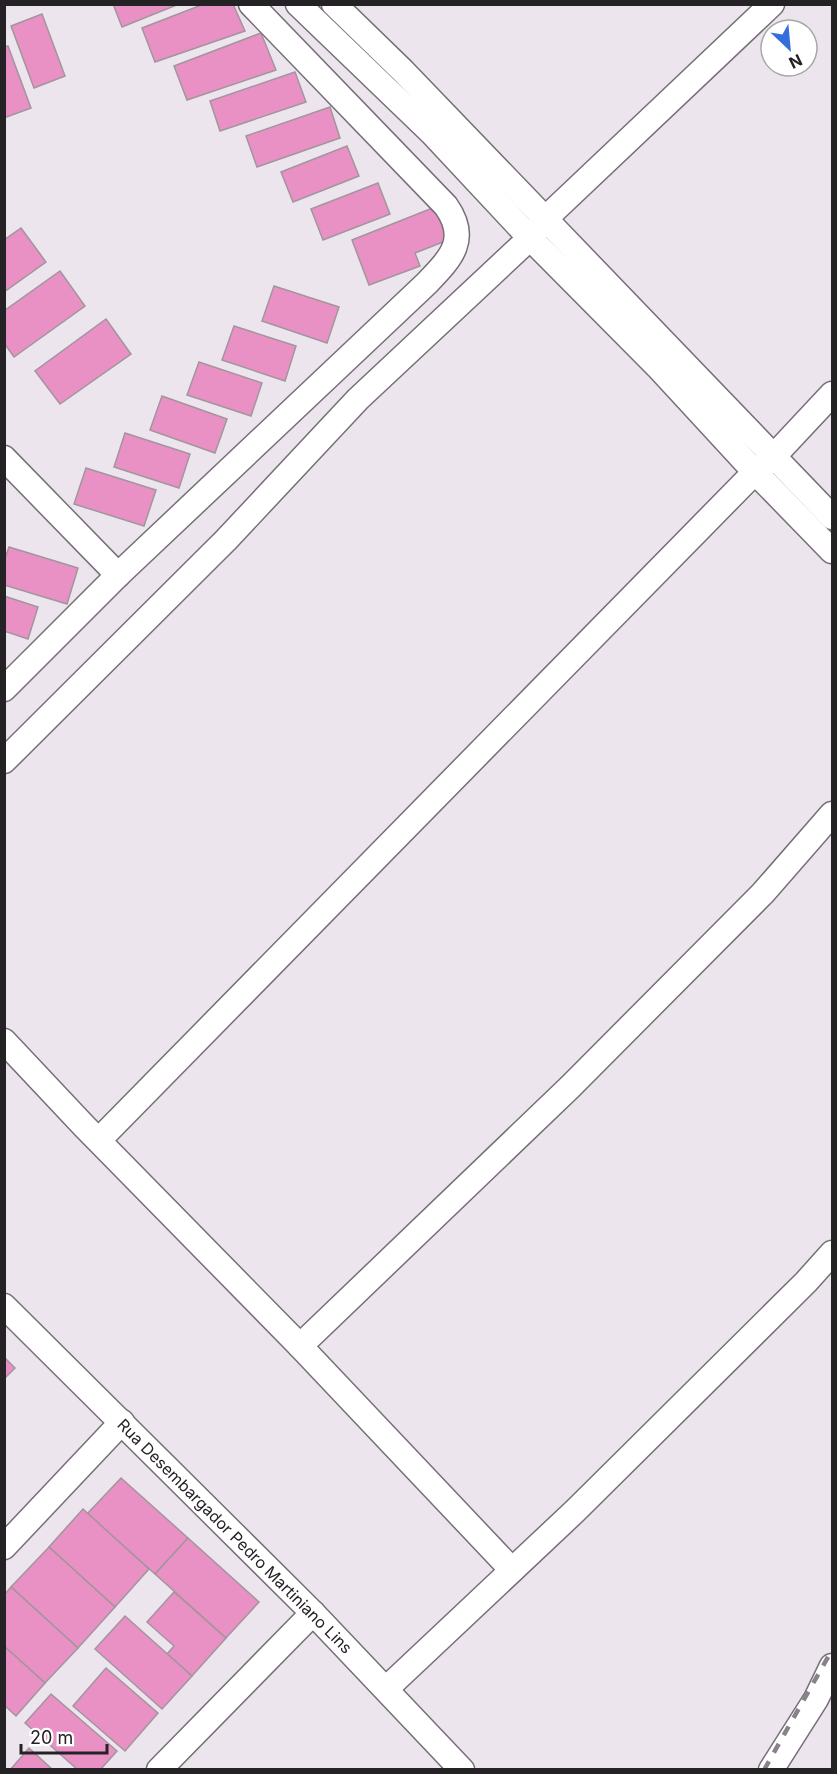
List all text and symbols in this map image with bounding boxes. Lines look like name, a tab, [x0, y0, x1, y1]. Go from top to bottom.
north arrow	[759, 18, 819, 78]
text: N	[786, 50, 805, 73]
street label: Rua Desembargador Pedro Martiniano Lins	[113, 1414, 357, 1658]
scale bar	[21, 1717, 106, 1755]
text: 20 m	[30, 1727, 73, 1748]

